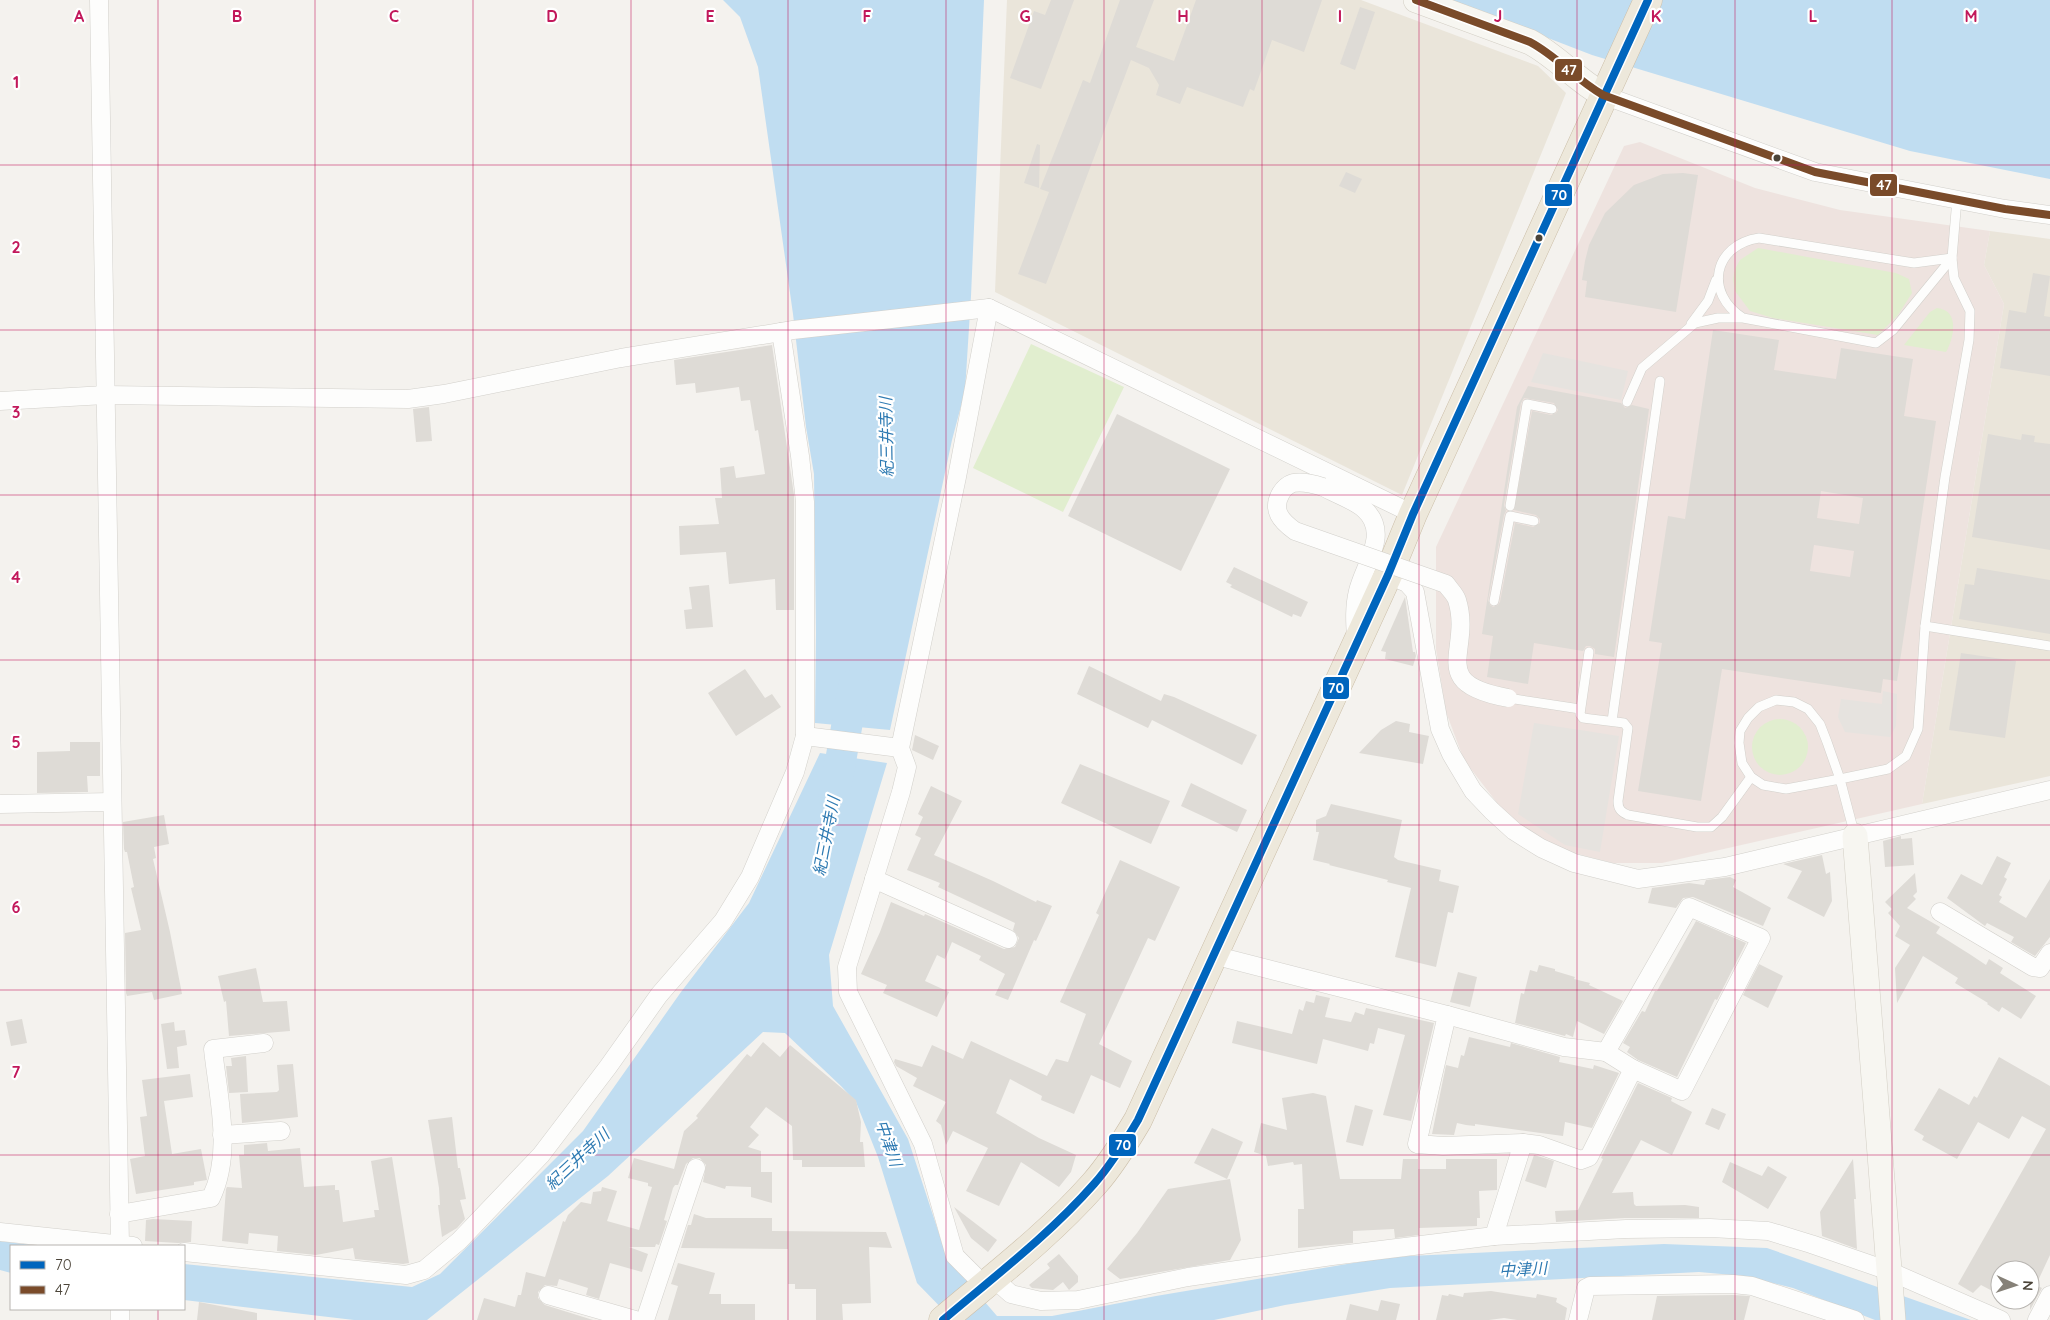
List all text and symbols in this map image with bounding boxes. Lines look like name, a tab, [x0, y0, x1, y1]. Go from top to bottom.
text: A	[74, 6, 85, 26]
text: B	[232, 6, 242, 26]
text: C	[389, 6, 399, 26]
text: D	[546, 6, 558, 26]
text: E	[705, 6, 715, 26]
text: F	[863, 6, 872, 26]
text: G	[1019, 6, 1031, 26]
text: H	[1177, 6, 1189, 26]
text: I	[1338, 6, 1342, 26]
text: J	[1494, 6, 1502, 26]
text: K	[1651, 6, 1661, 26]
text: L	[1809, 6, 1818, 26]
text: M	[1964, 6, 1978, 26]
line badge: 47	[1554, 58, 1583, 82]
text: 47	[1561, 61, 1577, 79]
text: 1	[13, 72, 19, 92]
unlabelled marker	[1772, 153, 1782, 163]
line badge: 47	[1869, 173, 1898, 197]
text: 47	[1876, 176, 1892, 194]
line badge: 70	[1544, 183, 1573, 207]
text: 70	[1551, 186, 1568, 204]
unlabelled marker	[1534, 233, 1544, 243]
text: 2	[11, 237, 21, 257]
water label: 紀三井寺川	[875, 395, 897, 477]
text: 3	[12, 402, 20, 422]
text: 4	[11, 567, 21, 587]
line badge: 70	[1322, 676, 1350, 700]
text: 70	[1328, 679, 1345, 697]
text: 5	[11, 732, 21, 752]
water label: 紀三井寺川	[809, 793, 844, 877]
text: 6	[12, 897, 21, 917]
text: 7	[12, 1062, 21, 1082]
water label: 中津川	[872, 1117, 907, 1171]
water label: 紀三井寺川	[541, 1123, 615, 1194]
line badge: 70	[1108, 1133, 1137, 1157]
text: 70	[1115, 1136, 1132, 1154]
legend	[10, 1245, 185, 1310]
text: 70	[55, 1255, 72, 1274]
water label: 中津川	[1499, 1258, 1549, 1280]
north arrow	[1990, 1260, 2040, 1310]
text: 47	[55, 1280, 70, 1299]
text: N	[2019, 1280, 2037, 1291]

